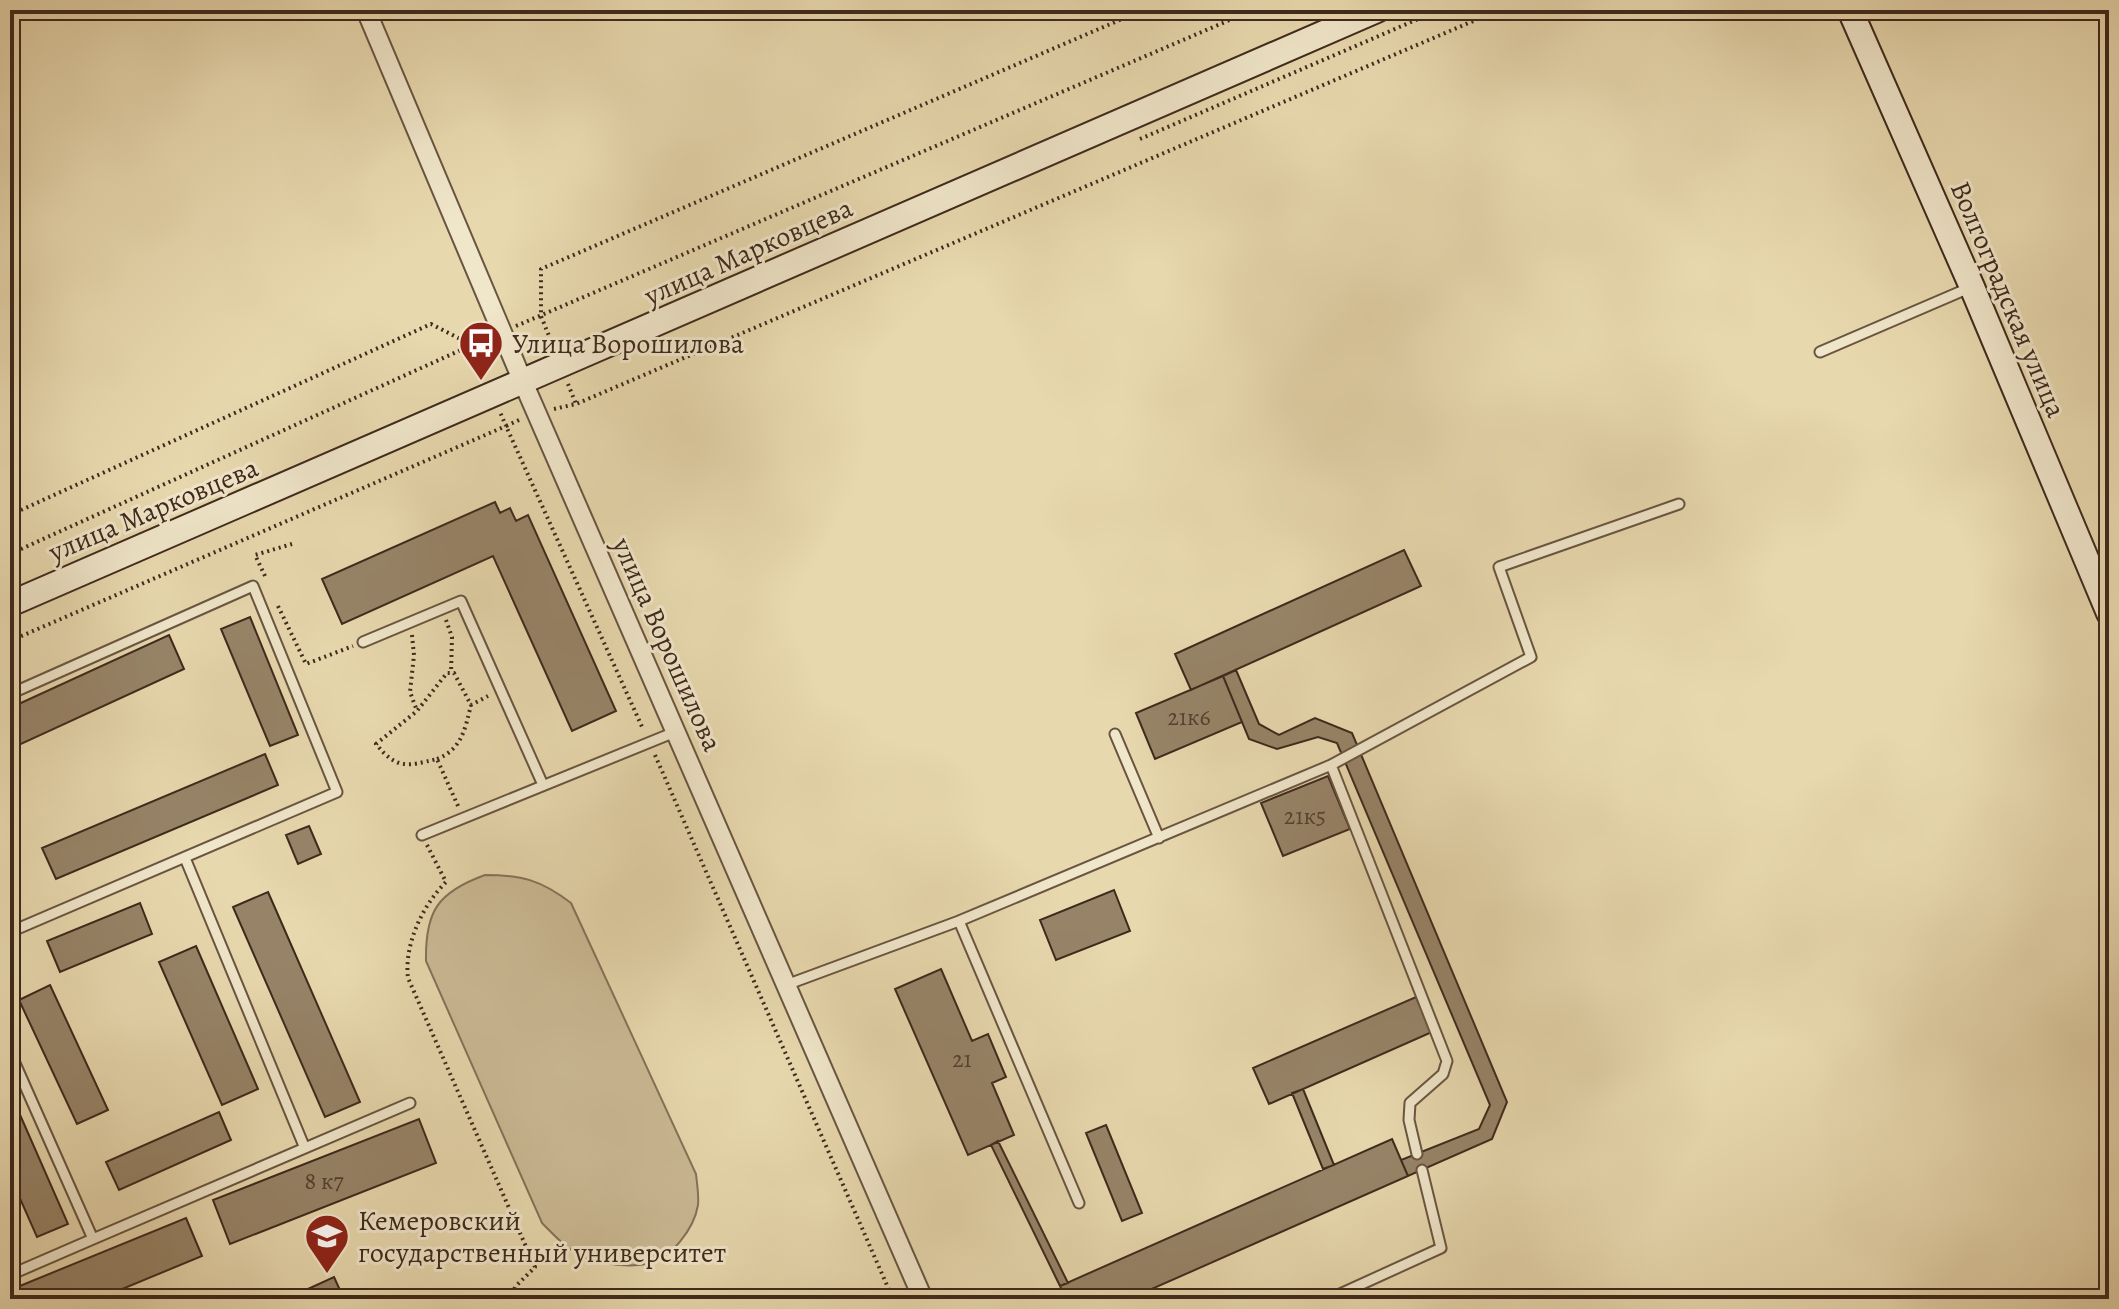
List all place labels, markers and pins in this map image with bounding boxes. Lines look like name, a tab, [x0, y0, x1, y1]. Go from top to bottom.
bus stop icon: Улица Ворошилова	[457, 319, 505, 382]
place label: Улица Ворошилова	[512, 325, 744, 363]
place label: Кемеровский государственный университет	[358, 1202, 726, 1272]
school or university icon: Кемеровский государственный университет	[303, 1212, 351, 1275]

